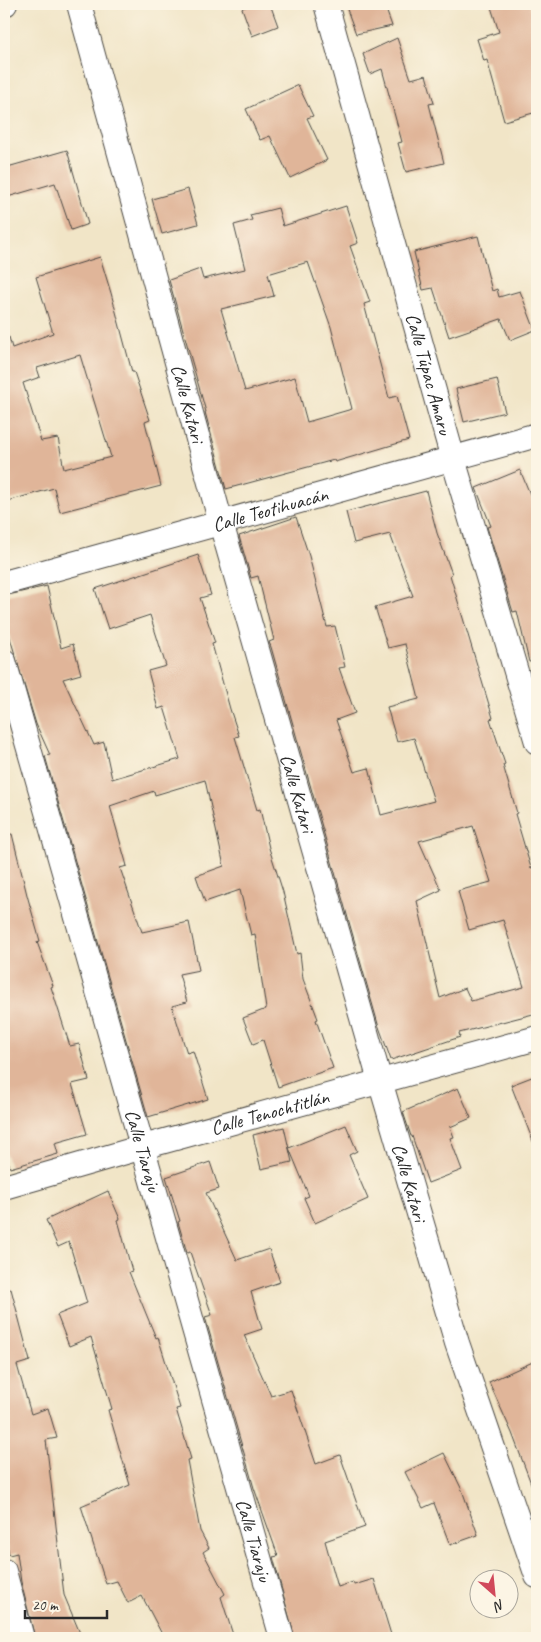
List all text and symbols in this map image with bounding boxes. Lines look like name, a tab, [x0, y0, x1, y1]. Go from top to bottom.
street label: Calle Túpac Amaru	[400, 310, 458, 439]
street label: Calle Katari	[165, 362, 211, 448]
street label: Calle Teotihuacán	[210, 481, 332, 538]
street label: Calle Katari	[275, 751, 321, 837]
street label: Calle Tenochtitlán	[208, 1084, 333, 1141]
street label: Calle Tiaraju	[119, 1107, 167, 1196]
street label: Calle Katari	[386, 1141, 433, 1227]
street label: Calle Tiaraju	[230, 1496, 278, 1586]
north arrow	[468, 1570, 518, 1620]
scale bar	[25, 1587, 108, 1619]
text: 20 m	[32, 1596, 59, 1615]
text: N	[490, 1596, 507, 1616]

